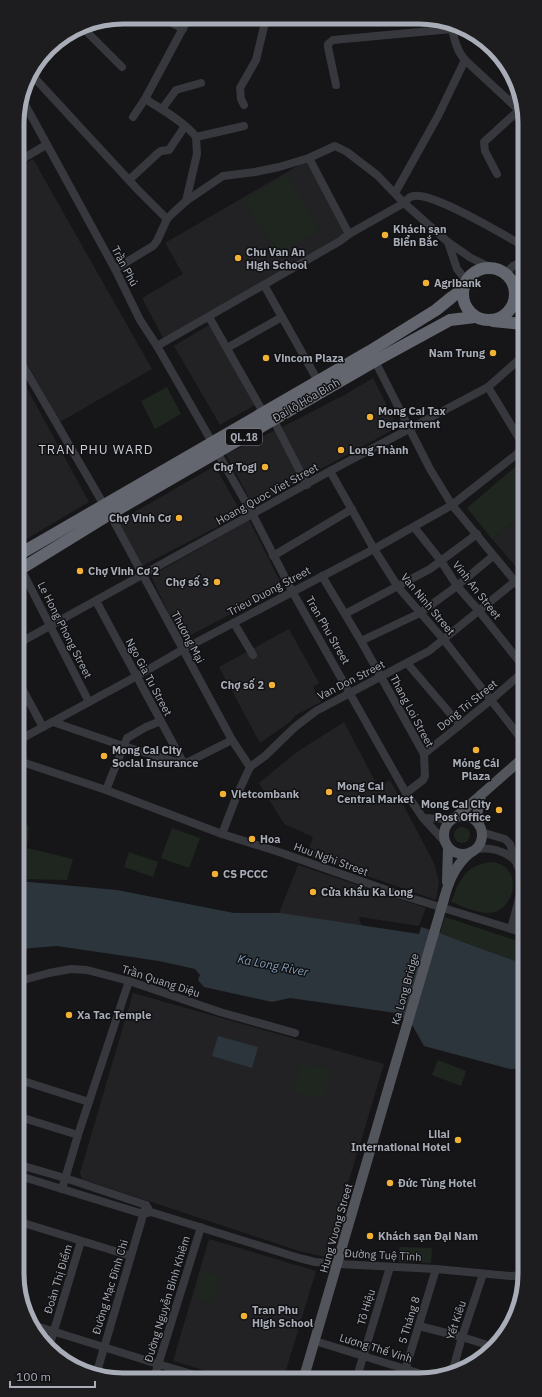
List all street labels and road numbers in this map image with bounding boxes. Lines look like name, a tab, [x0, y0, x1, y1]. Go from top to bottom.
street label: Trần Phú	[109, 243, 141, 289]
street label: Đại lộ Hòa Bình	[270, 375, 342, 425]
road number: QL.18	[226, 429, 262, 445]
street label: Hoang Quoc Viet Street	[213, 460, 321, 528]
street label: Vinh An Street	[450, 558, 504, 622]
street label: Trieu Duong Street	[225, 563, 313, 619]
street label: Van Ninh Street	[398, 570, 458, 638]
street label: Le Hong Phong Street	[35, 579, 95, 681]
street label: Tran Phu Street	[303, 593, 353, 667]
street label: Thương Mại	[168, 608, 208, 666]
street label: Ngo Gia Tu Street	[123, 636, 175, 718]
street label: Van Don Street	[315, 657, 387, 703]
street label: Thang Loi Street	[387, 672, 437, 750]
street label: Dong Tri Street	[434, 676, 500, 734]
street label: Huu Nghi Street	[292, 839, 370, 879]
street label: Ka Long Bridge	[388, 952, 422, 1026]
street label: Trần Quang Diệu	[120, 962, 202, 1000]
street label: Hung Vuong Street	[317, 1182, 355, 1274]
street label: Đường Nguyễn Bỉnh Khiêm	[141, 1234, 193, 1364]
street label: Đường Mạc Đĩnh Chi	[89, 1238, 131, 1336]
street label: Đoàn Thị Điểm	[41, 1243, 75, 1315]
street label: Đường Tuệ Tĩnh	[344, 1246, 422, 1264]
street label: Tô Hiệu	[354, 1287, 378, 1327]
street label: 5 Tháng 8	[395, 1295, 423, 1345]
street label: Yết Kiêu	[443, 1299, 469, 1341]
street label: Lương Thế Vinh	[338, 1330, 414, 1366]

